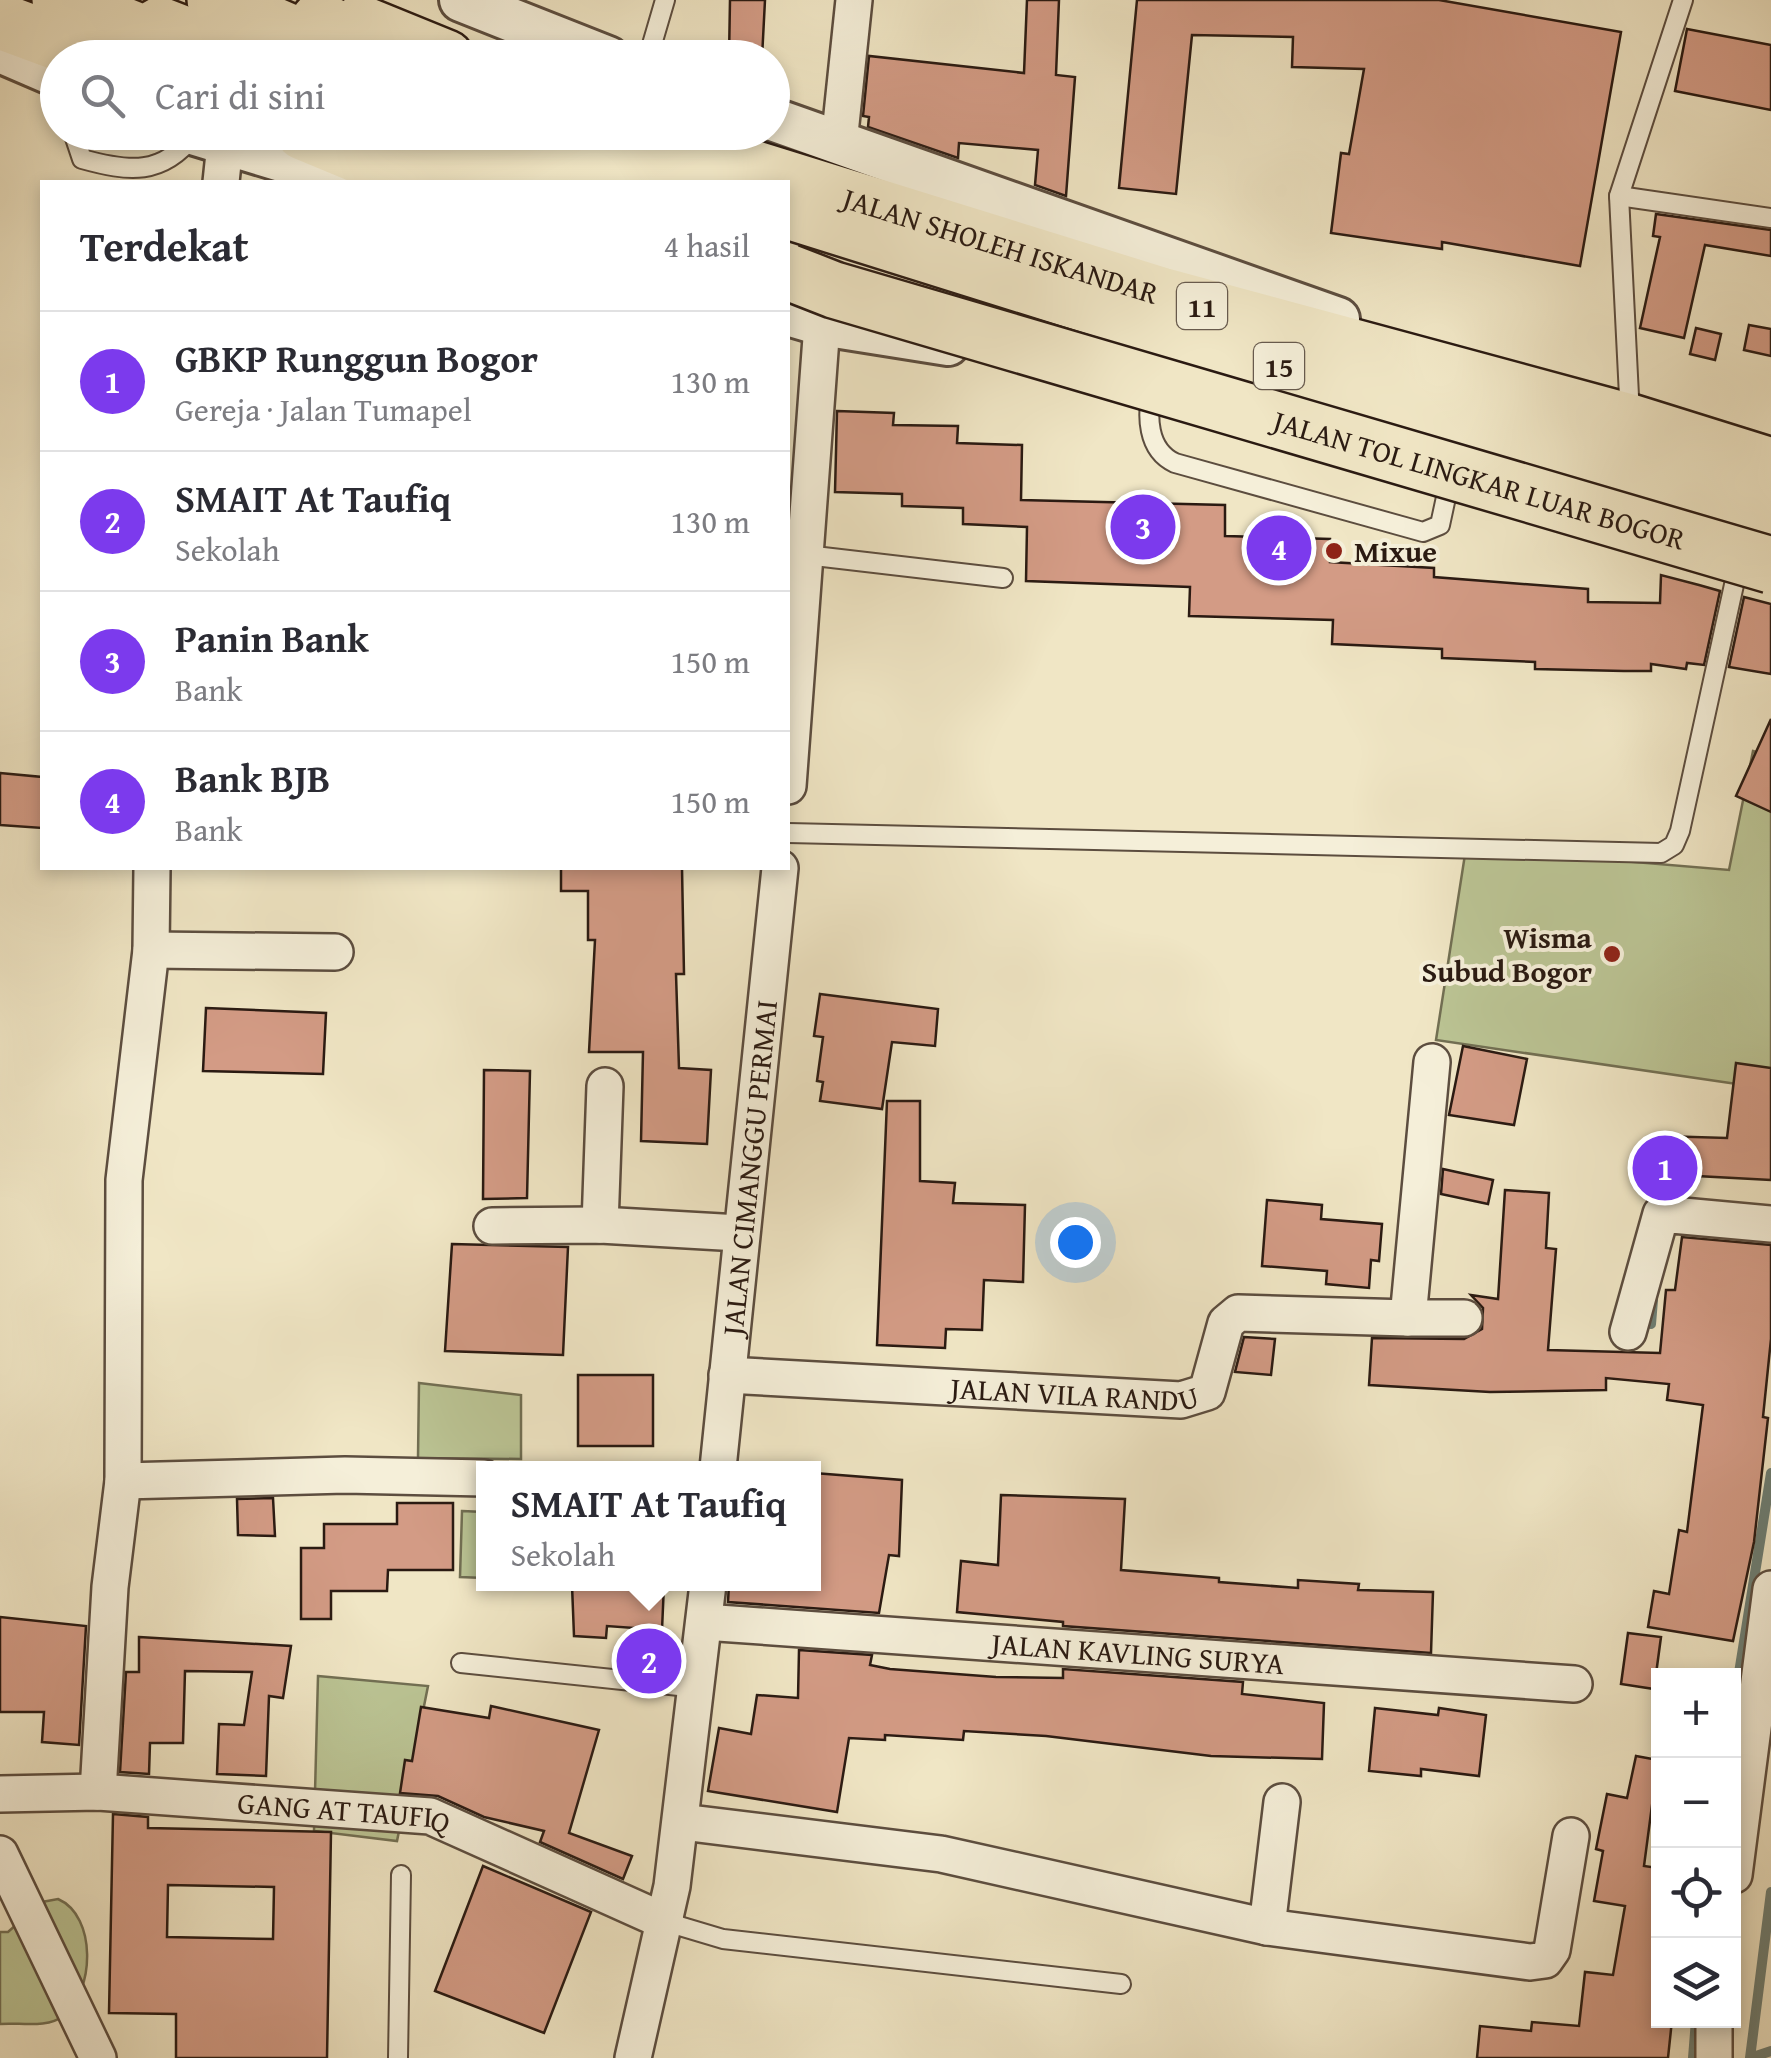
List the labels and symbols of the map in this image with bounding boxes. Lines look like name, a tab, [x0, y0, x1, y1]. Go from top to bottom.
street label: JALAN SHOLEH ISKANDAR	[834, 174, 1165, 315]
road number: 11	[1177, 283, 1227, 329]
road number: 15	[1254, 343, 1304, 389]
street label: JALAN TOL LINGKAR LUAR BOGOR	[1264, 397, 1691, 561]
pin: 3	[1110, 490, 1176, 564]
pin: 4	[1246, 510, 1312, 586]
place label: Mixue	[1354, 529, 1437, 573]
marker: Mixue	[1323, 540, 1345, 562]
place label: Wisma Subud Bogor	[1422, 915, 1593, 993]
marker: Wisma Subud Bogor	[1601, 943, 1623, 965]
street label: JALAN CIMANGGU PERMAI	[709, 998, 788, 1342]
pin: 1	[1632, 1130, 1698, 1206]
your location	[1050, 1217, 1101, 1268]
street label: JALAN VILA RANDU	[945, 1365, 1204, 1422]
street label: JALAN KAVLING SURYA	[986, 1620, 1286, 1685]
pin: 2	[616, 1624, 682, 1698]
street label: GANG AT TAUFIQ	[236, 1780, 460, 1845]

